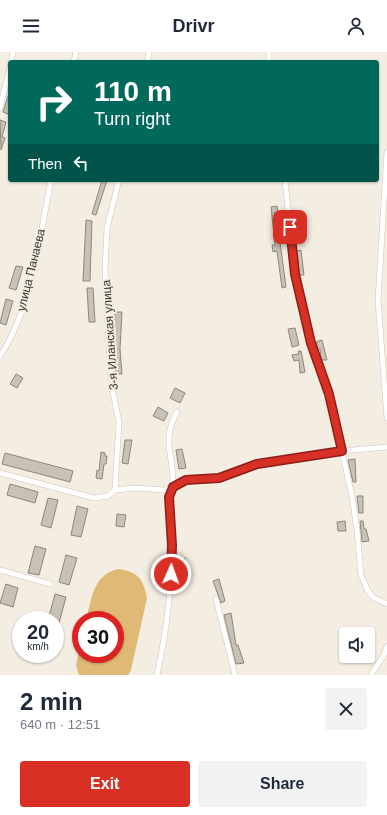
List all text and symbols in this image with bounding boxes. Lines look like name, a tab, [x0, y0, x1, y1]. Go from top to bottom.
icon: menu	[20, 15, 42, 37]
icon: person	[345, 15, 367, 37]
text: Drivr	[172, 16, 215, 36]
icon: right	[28, 76, 80, 128]
text: 110 m	[94, 76, 172, 107]
text: Turn right	[94, 109, 170, 129]
icon: left	[70, 152, 92, 174]
text: Then	[28, 155, 62, 172]
pin	[273, 210, 307, 244]
icon: arrive	[279, 216, 301, 238]
street label: улица Панаева	[14, 227, 48, 313]
street label: 3-я Иланская улица	[99, 279, 121, 391]
position arrow	[150, 553, 192, 595]
speed limit sign: 30	[72, 611, 124, 663]
text: 20	[27, 621, 49, 643]
map controls	[339, 627, 375, 663]
button: sound	[339, 627, 375, 663]
text: km/h	[27, 641, 49, 652]
text: 2 min	[20, 688, 83, 715]
button: close	[325, 688, 367, 730]
text: 640 m · 12:51	[20, 717, 100, 732]
button: Exit	[20, 761, 190, 807]
button: Share	[198, 761, 367, 807]

